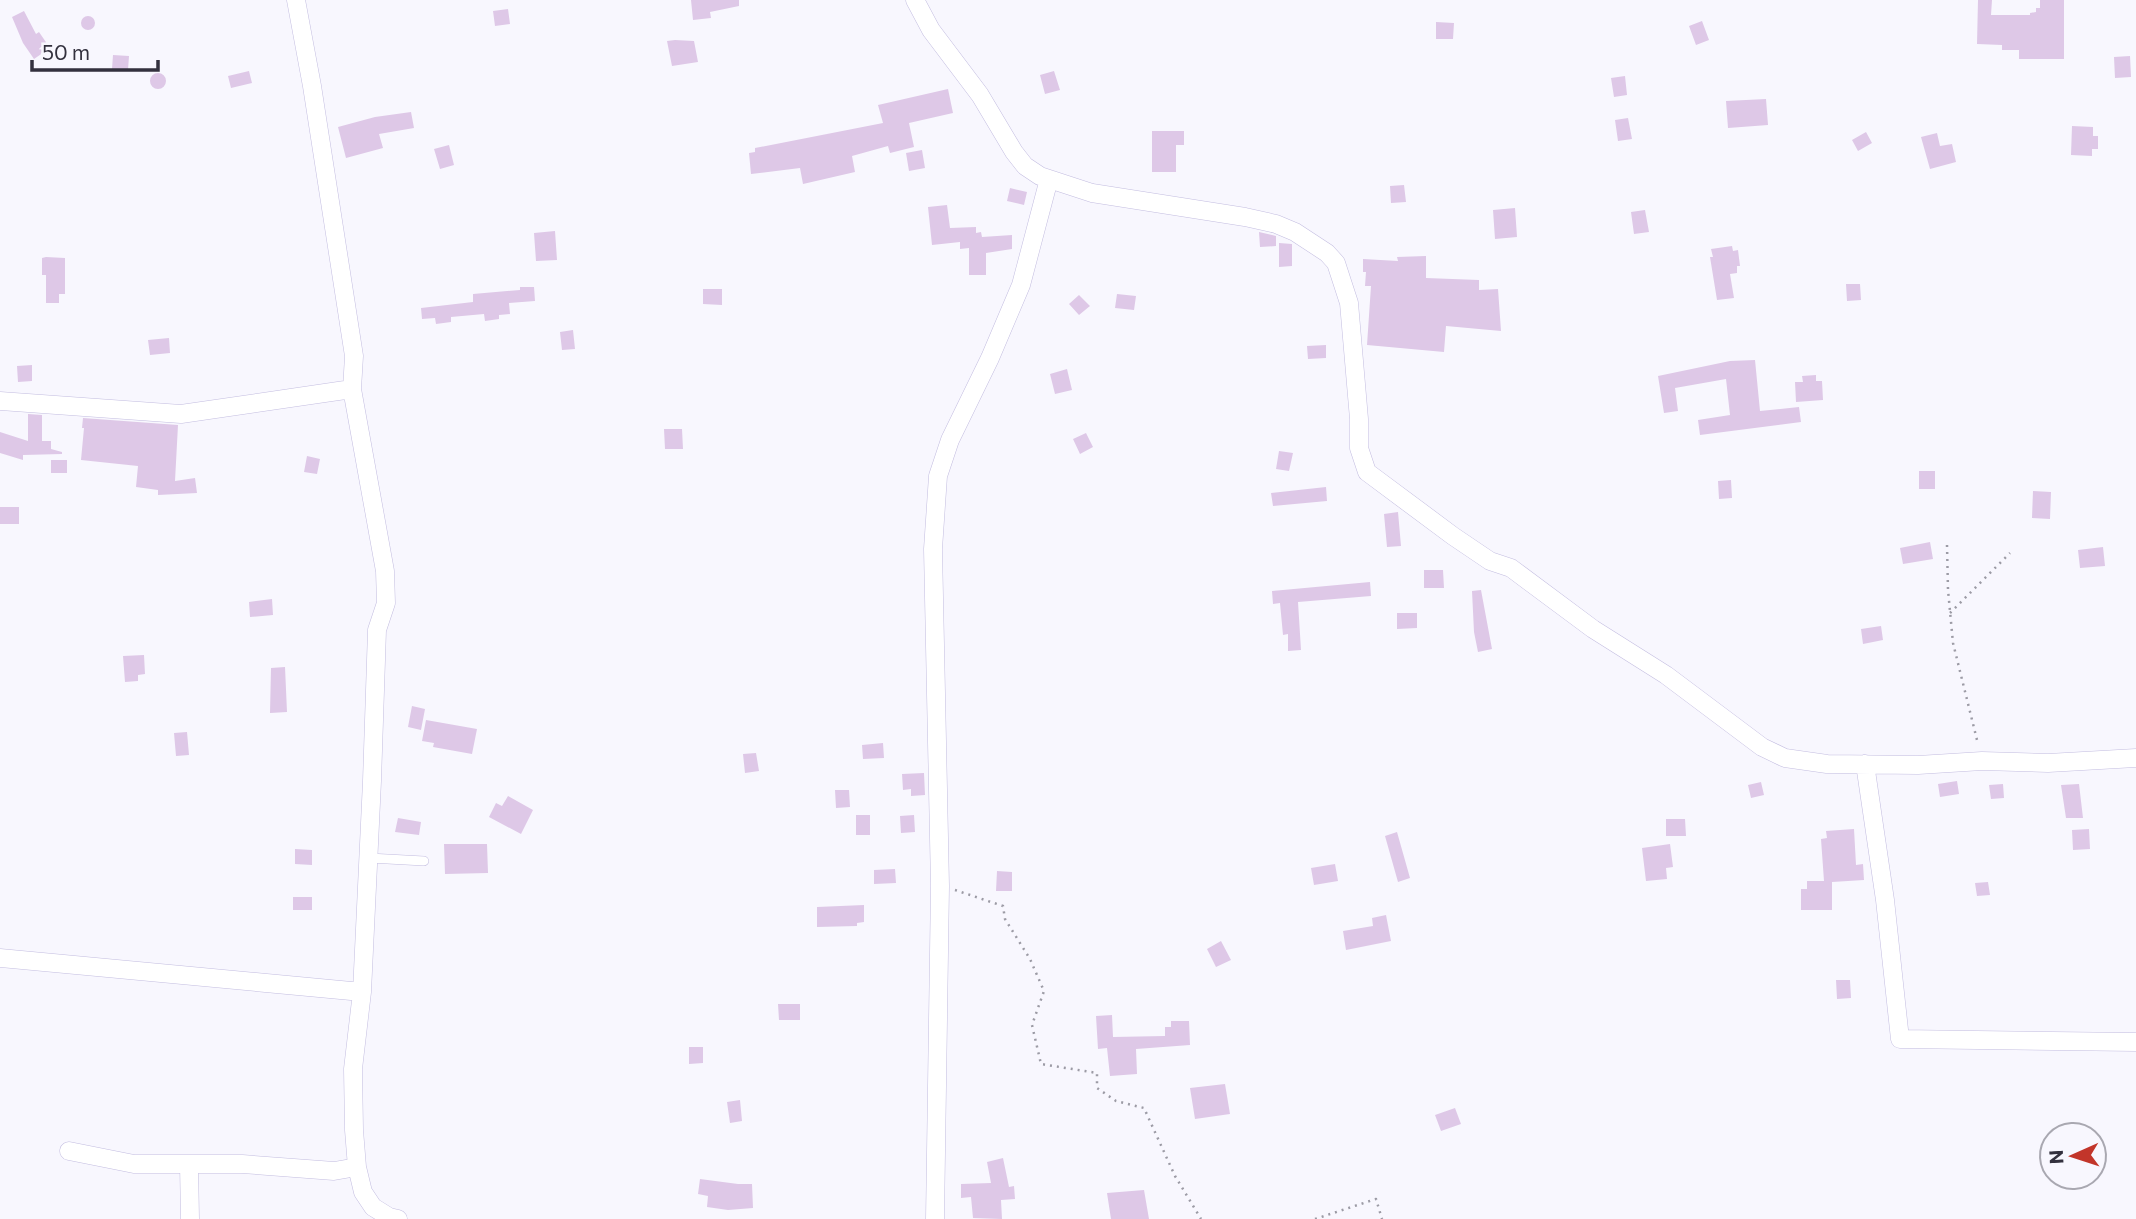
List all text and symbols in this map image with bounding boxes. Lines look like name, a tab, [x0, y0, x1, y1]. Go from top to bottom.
scale bar	[32, 28, 158, 72]
text: 50 m	[42, 39, 90, 64]
north arrow	[2038, 1121, 2108, 1191]
text: N	[2044, 1149, 2067, 1165]

